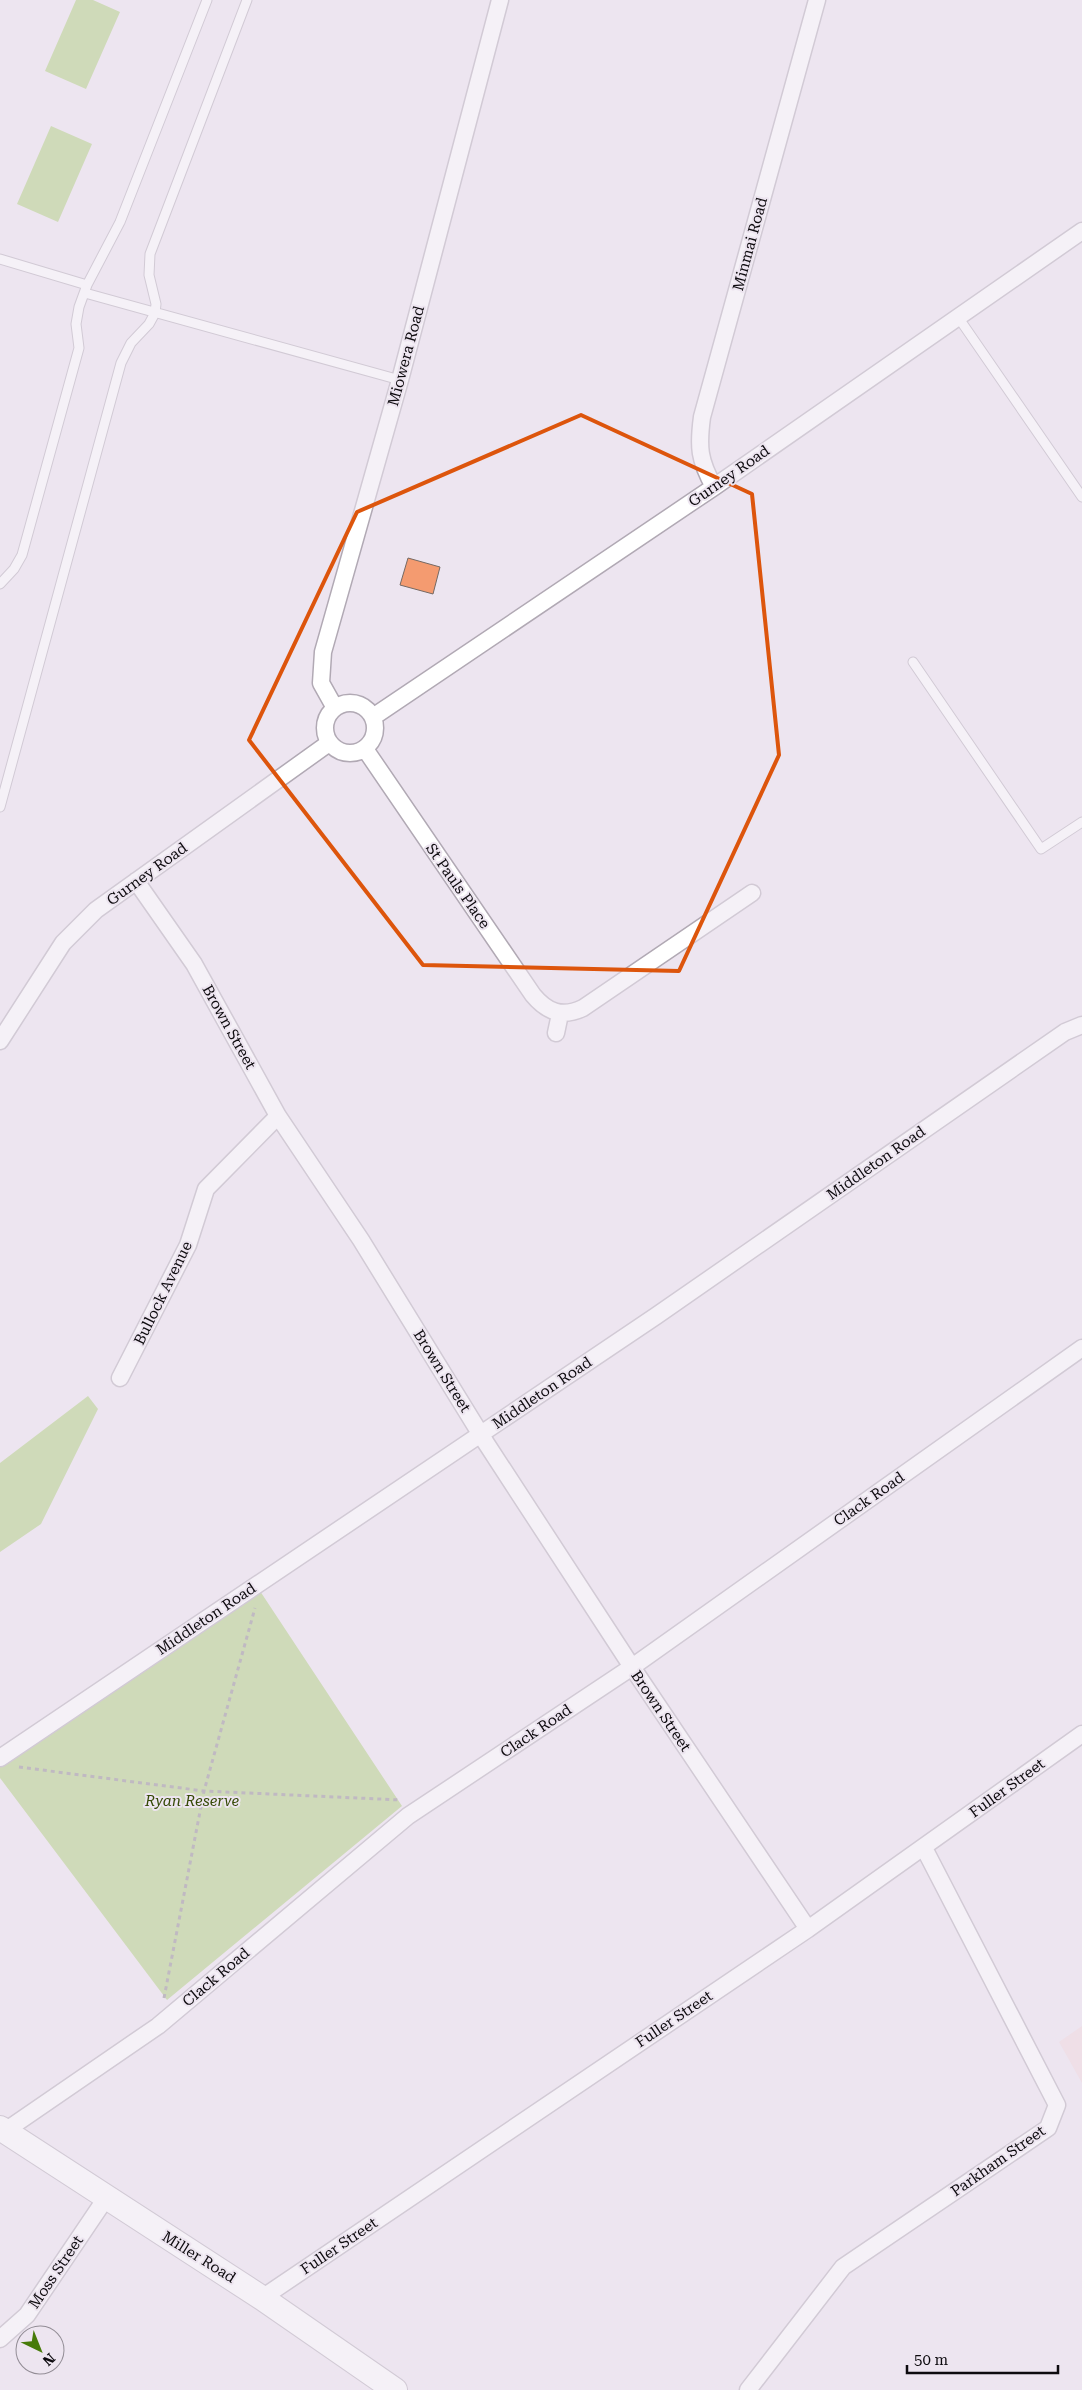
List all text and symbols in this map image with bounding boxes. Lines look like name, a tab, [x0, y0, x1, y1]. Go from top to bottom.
street label: Minmai Road	[729, 195, 771, 293]
street label: Miowera Road	[384, 304, 428, 408]
street label: Gurney Road	[685, 441, 773, 511]
street label: Gurney Road	[103, 839, 191, 909]
street label: St Pauls Place	[422, 840, 494, 932]
street label: Brown Street	[198, 982, 260, 1073]
street label: Middleton Road	[823, 1122, 929, 1204]
street label: Bullock Avenue	[130, 1238, 196, 1348]
street label: Brown Street	[409, 1326, 475, 1416]
street label: Middleton Road	[489, 1353, 595, 1433]
street label: Clack Road	[830, 1468, 908, 1530]
street label: Middleton Road	[153, 1579, 259, 1659]
street label: Brown Street	[627, 1667, 695, 1755]
street label: Clack Road	[497, 1700, 575, 1761]
street label: Fuller Street	[966, 1754, 1049, 1821]
park label: Ryan Reserve	[144, 1792, 239, 1810]
street label: Clack Road	[179, 1944, 253, 2010]
street label: Fuller Street	[632, 1986, 716, 2051]
street label: Parkham Street	[947, 2122, 1049, 2200]
street label: Fuller Street	[297, 2213, 381, 2278]
street label: Miller Road	[159, 2227, 239, 2287]
street label: Moss Street	[25, 2232, 87, 2312]
north arrow	[15, 2325, 65, 2375]
scale bar	[907, 2342, 1058, 2374]
text: N	[39, 2350, 58, 2369]
text: 50 m	[914, 2351, 949, 2369]

